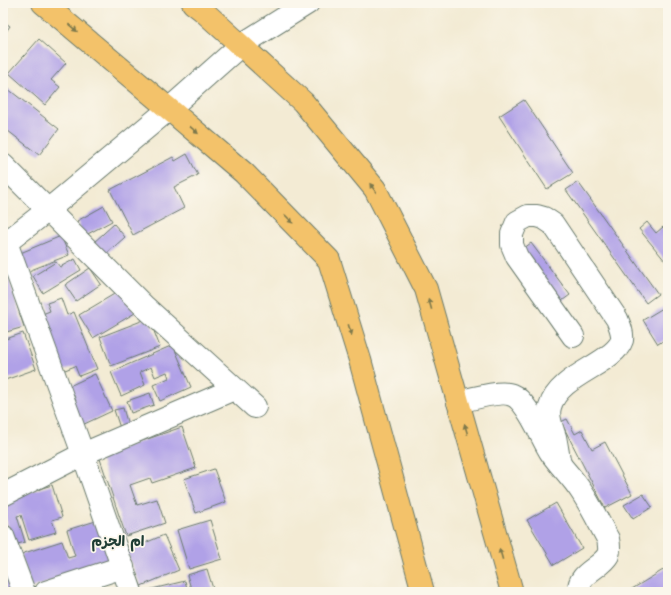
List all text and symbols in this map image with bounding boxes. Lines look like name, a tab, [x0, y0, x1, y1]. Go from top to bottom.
one-way arrow	[68, 24, 79, 33]
one-way arrow	[189, 126, 199, 135]
one-way arrow	[369, 183, 377, 193]
one-way arrow	[284, 214, 293, 224]
one-way arrow	[427, 298, 433, 310]
one-way arrow	[347, 324, 353, 336]
one-way arrow	[463, 423, 469, 435]
district label: ام الجزم	[92, 531, 145, 552]
one-way arrow	[498, 548, 504, 560]

